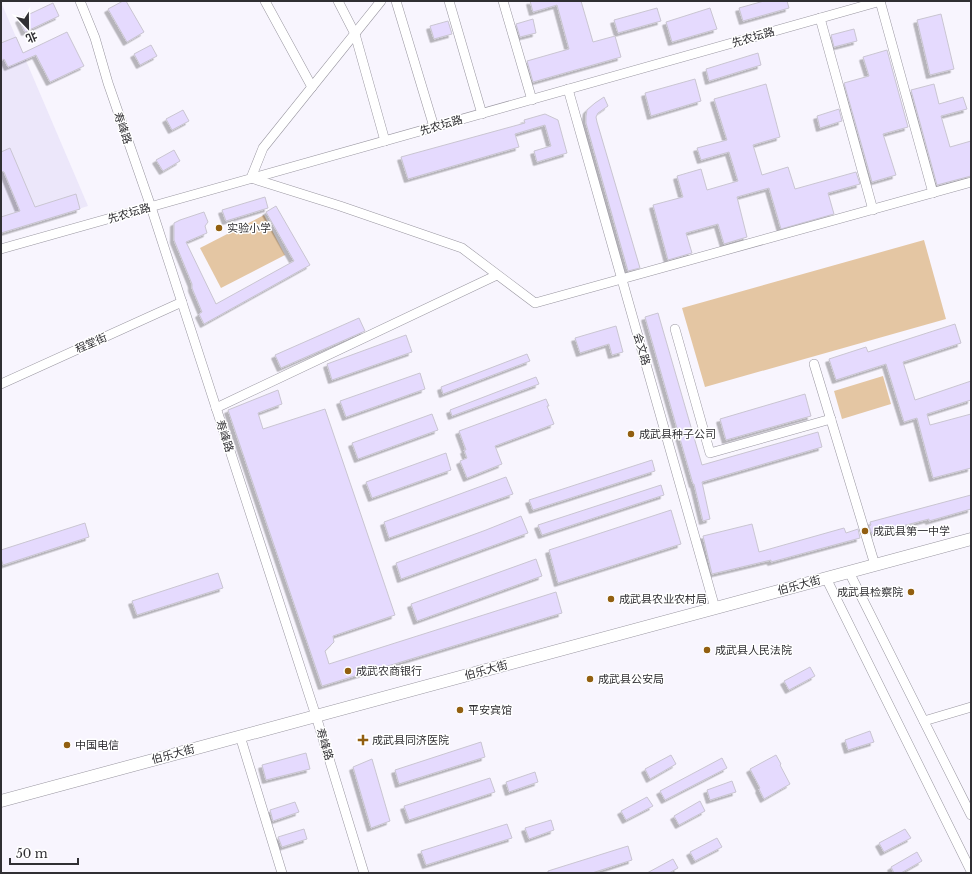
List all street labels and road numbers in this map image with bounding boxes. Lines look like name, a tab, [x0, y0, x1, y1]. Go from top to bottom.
street label: 先农坛路	[730, 24, 776, 50]
street label: 寿峰路	[111, 110, 135, 146]
street label: 先农坛路	[418, 112, 464, 138]
street label: 先农坛路	[106, 200, 152, 226]
street label: 程堂街	[73, 330, 109, 356]
street label: 会文路	[631, 331, 653, 367]
street label: 寿峰路	[213, 418, 237, 454]
street label: 伯乐大街	[776, 573, 822, 597]
street label: 伯乐大街	[463, 658, 509, 682]
street label: 寿峰路	[313, 726, 337, 762]
street label: 伯乐大街	[150, 742, 196, 766]

